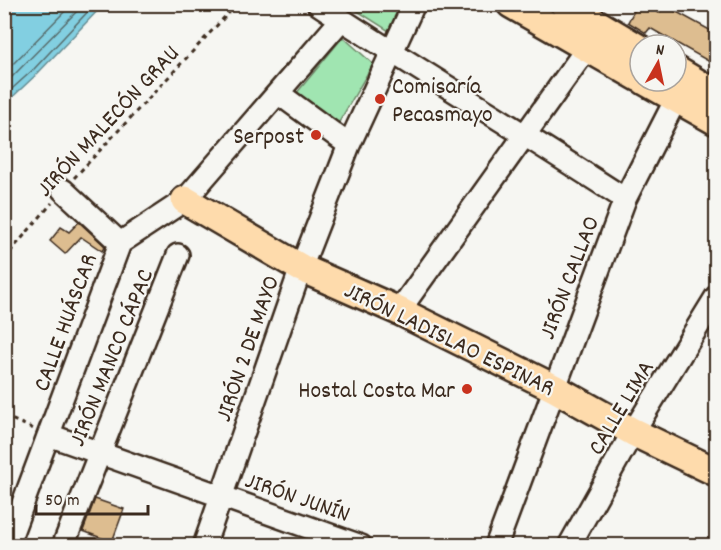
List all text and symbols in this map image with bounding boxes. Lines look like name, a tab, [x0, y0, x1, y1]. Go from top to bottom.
north arrow	[628, 33, 688, 93]
street label: JIRÓN MALECÓN GRAU	[30, 38, 189, 206]
text: N	[654, 39, 666, 63]
place label: Comisaría Pecasmayo	[392, 71, 493, 133]
marker: Comisaría Pecasmayo	[373, 92, 387, 106]
place label: Serpost	[233, 121, 304, 155]
marker: Serpost	[309, 128, 323, 142]
street label: JIRÓN CALLAO	[532, 211, 610, 345]
street label: CALLE HUÁSCAR	[26, 249, 108, 397]
street label: JIRÓN MANCO CÁPAC	[62, 264, 164, 452]
street label: JIRÓN 2 DE MAYO	[208, 271, 290, 427]
street label: JIRÓN LADISLAO ESPINAR	[338, 275, 560, 406]
street label: CALLE LIMA	[581, 355, 664, 462]
place label: Hostal Costa Mar	[298, 375, 455, 409]
marker: Hostal Costa Mar	[460, 382, 474, 396]
street label: JIRÓN JUNÍN	[240, 465, 354, 533]
scale bar	[36, 478, 148, 516]
text: 50 m	[45, 489, 80, 514]

